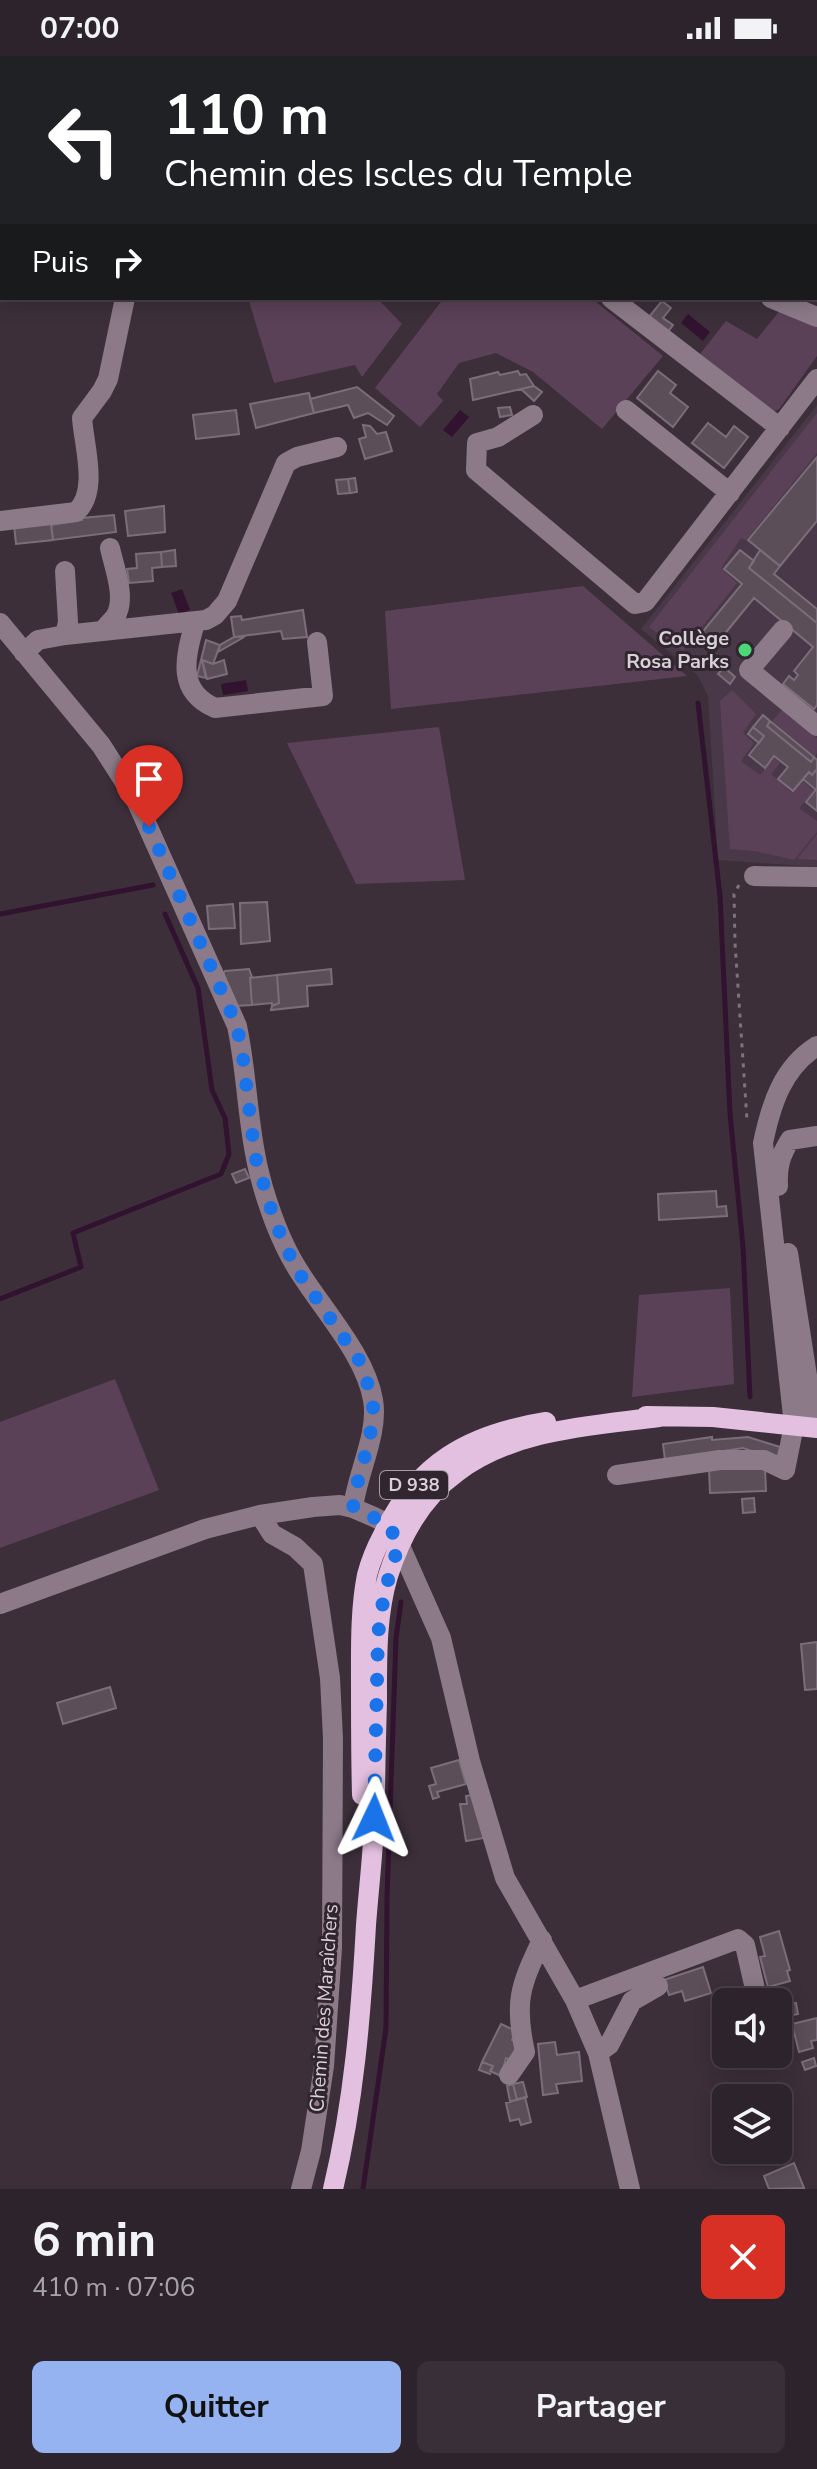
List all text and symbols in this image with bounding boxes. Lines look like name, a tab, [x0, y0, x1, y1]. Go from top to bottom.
text: 07:00	[40, 8, 119, 49]
text: 110 m	[164, 77, 329, 154]
icon: left	[32, 88, 136, 192]
text: Chemin des Iscles du Temple	[164, 150, 633, 199]
icon: right	[105, 240, 149, 284]
text: Puis	[32, 242, 89, 283]
place label: Collège Rosa Parks	[626, 625, 729, 675]
marker: Collège Rosa Parks	[736, 641, 754, 659]
pin	[115, 745, 183, 827]
icon: arrive	[127, 757, 171, 801]
road number: D 938	[380, 1471, 448, 1499]
position arrow	[332, 1776, 416, 1860]
street label: Chemin des Maraîchers	[303, 1903, 345, 2113]
map controls	[712, 1988, 792, 2164]
button: sound	[712, 1988, 792, 2068]
button: layers	[712, 2084, 792, 2164]
text: 6 min	[32, 2207, 156, 2273]
button: close	[701, 2215, 785, 2299]
text: 410 m · 07:06	[32, 2270, 195, 2305]
button: Quitter	[32, 2361, 401, 2453]
button: Partager	[417, 2361, 785, 2453]

